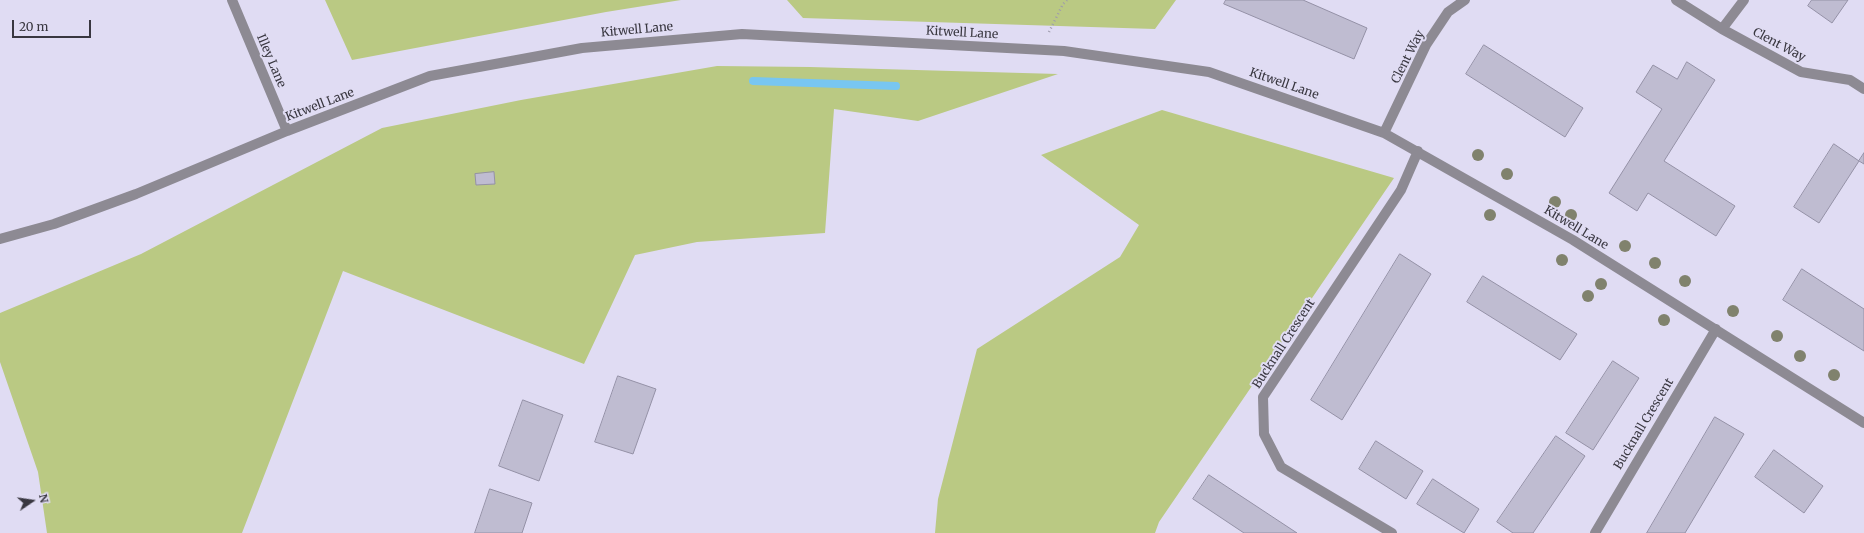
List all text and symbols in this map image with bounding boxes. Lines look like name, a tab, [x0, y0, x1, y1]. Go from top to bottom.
scale bar	[14, 12, 93, 38]
text: 20 m	[19, 19, 48, 34]
street label: Kitwell Lane	[600, 20, 674, 40]
street label: Kitwell Lane	[926, 24, 998, 42]
street label: Clent Way	[1750, 25, 1808, 65]
street label: Clent Way	[1388, 28, 1428, 86]
street label: Illey Lane	[253, 32, 289, 90]
street label: Kitwell Lane	[1247, 65, 1321, 103]
street label: Kitwell Lane	[284, 85, 356, 125]
street label: Kitwell Lane	[1541, 203, 1611, 253]
street label: Bucknall Crescent	[1250, 297, 1318, 391]
street label: Bucknall Crescent	[1611, 376, 1677, 472]
north arrow	[12, 481, 52, 521]
text: N	[36, 492, 51, 504]

